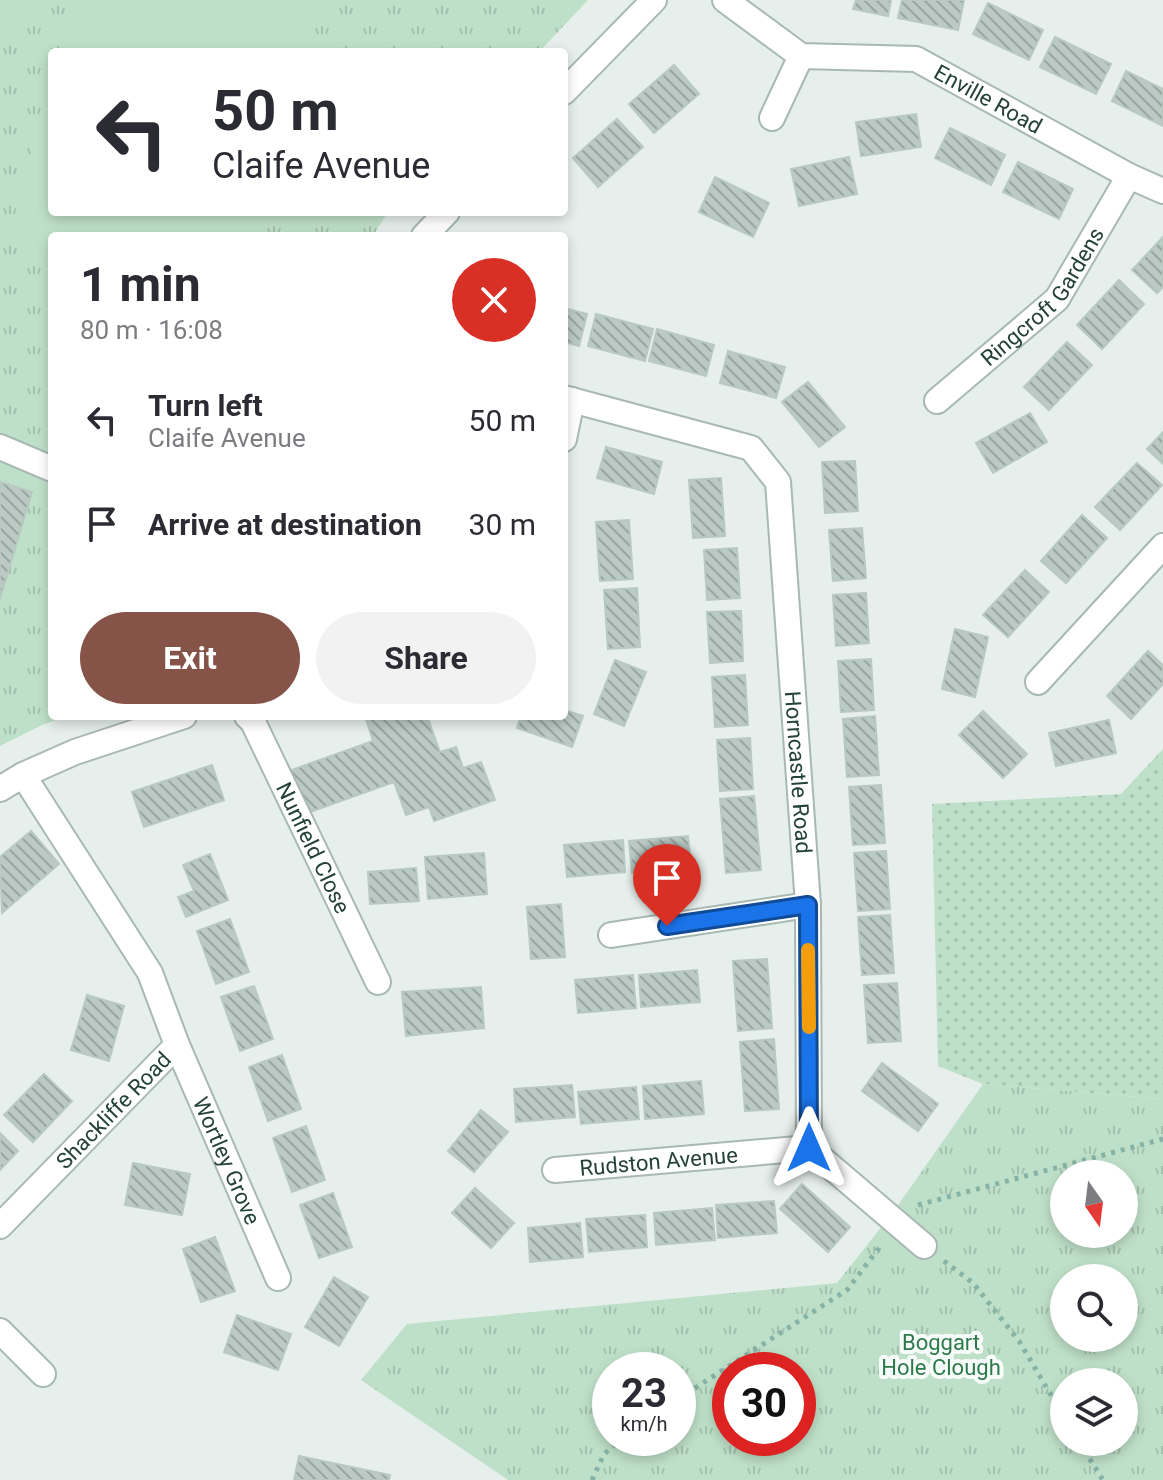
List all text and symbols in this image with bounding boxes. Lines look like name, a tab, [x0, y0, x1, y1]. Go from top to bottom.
street label: Enville Road	[930, 60, 1046, 139]
text: 50 m	[212, 78, 339, 144]
icon: left	[80, 80, 184, 184]
text: Claife Avenue	[212, 145, 430, 187]
street label: Ringcroft Gardens	[976, 223, 1109, 371]
text: 1 min	[80, 256, 201, 313]
button: close	[452, 258, 536, 342]
text: 80 m · 16:08	[80, 315, 223, 345]
text: Turn left	[148, 388, 263, 423]
icon: left	[80, 398, 124, 442]
text: 50 m	[469, 403, 536, 438]
text: Claife Avenue	[148, 423, 306, 453]
icon: arrive	[80, 502, 124, 546]
text: Arrive at destination	[148, 507, 422, 542]
text: 30 m	[469, 507, 536, 542]
button: Exit	[80, 612, 300, 704]
button: Share	[316, 612, 536, 704]
street label: Horncastle Road	[780, 690, 816, 854]
street label: Nunfield Close	[271, 778, 355, 918]
pin	[633, 844, 701, 926]
icon: arrive	[645, 856, 689, 900]
street label: Shackliffe Road	[51, 1047, 176, 1174]
street label: Wortley Grove	[188, 1093, 265, 1228]
position arrow	[767, 1106, 851, 1190]
street label: Rudston Avenue	[579, 1142, 739, 1181]
north arrow	[1050, 1160, 1138, 1248]
map controls	[1050, 1160, 1138, 1456]
button: search	[1050, 1264, 1138, 1352]
park label: Boggart Hole Clough	[881, 1330, 1001, 1380]
speed limit sign: 30	[712, 1352, 816, 1456]
button: layers	[1050, 1368, 1138, 1456]
text: 23	[621, 1370, 667, 1417]
text: km/h	[621, 1412, 667, 1436]

